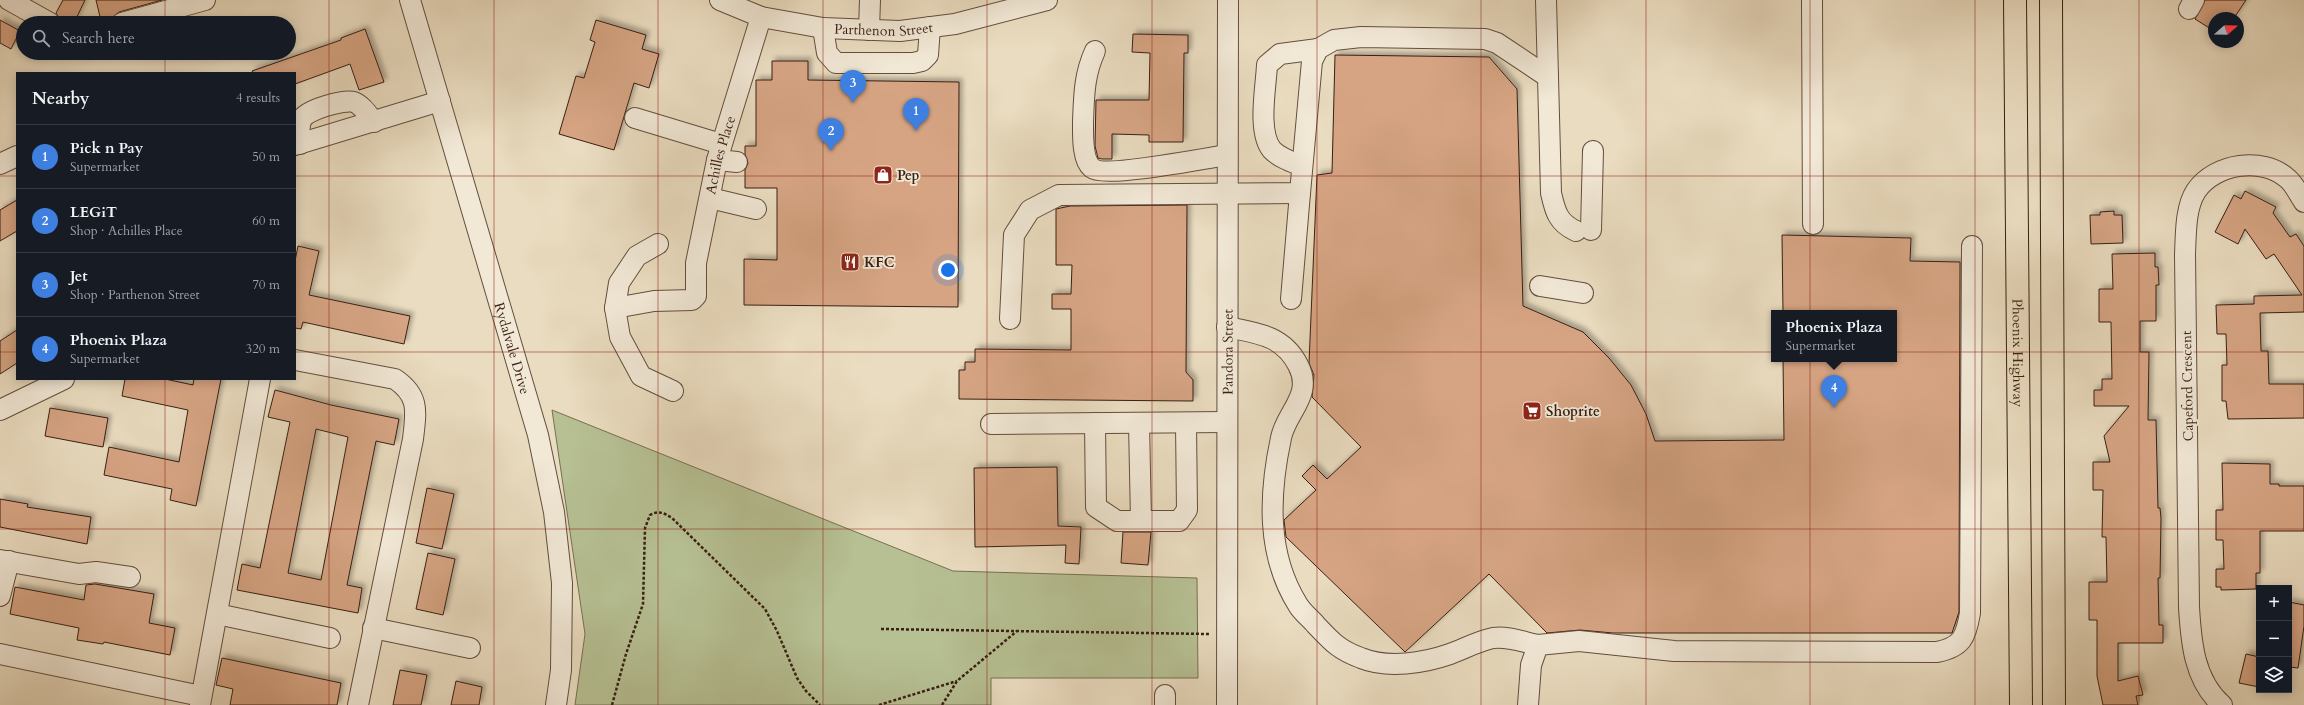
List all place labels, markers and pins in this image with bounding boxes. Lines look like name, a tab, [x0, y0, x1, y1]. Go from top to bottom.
pin: 3	[840, 70, 866, 103]
pin: 1	[903, 98, 929, 131]
pin: 2	[818, 118, 844, 151]
shop icon: Pep	[872, 164, 894, 186]
place label: Pep	[897, 166, 920, 185]
restaurant icon: KFC	[839, 251, 861, 273]
place label: KFC	[864, 253, 895, 272]
pin: 4	[1821, 375, 1847, 408]
supermarket icon: Shoprite	[1521, 400, 1543, 422]
place label: Shoprite	[1546, 402, 1600, 421]

